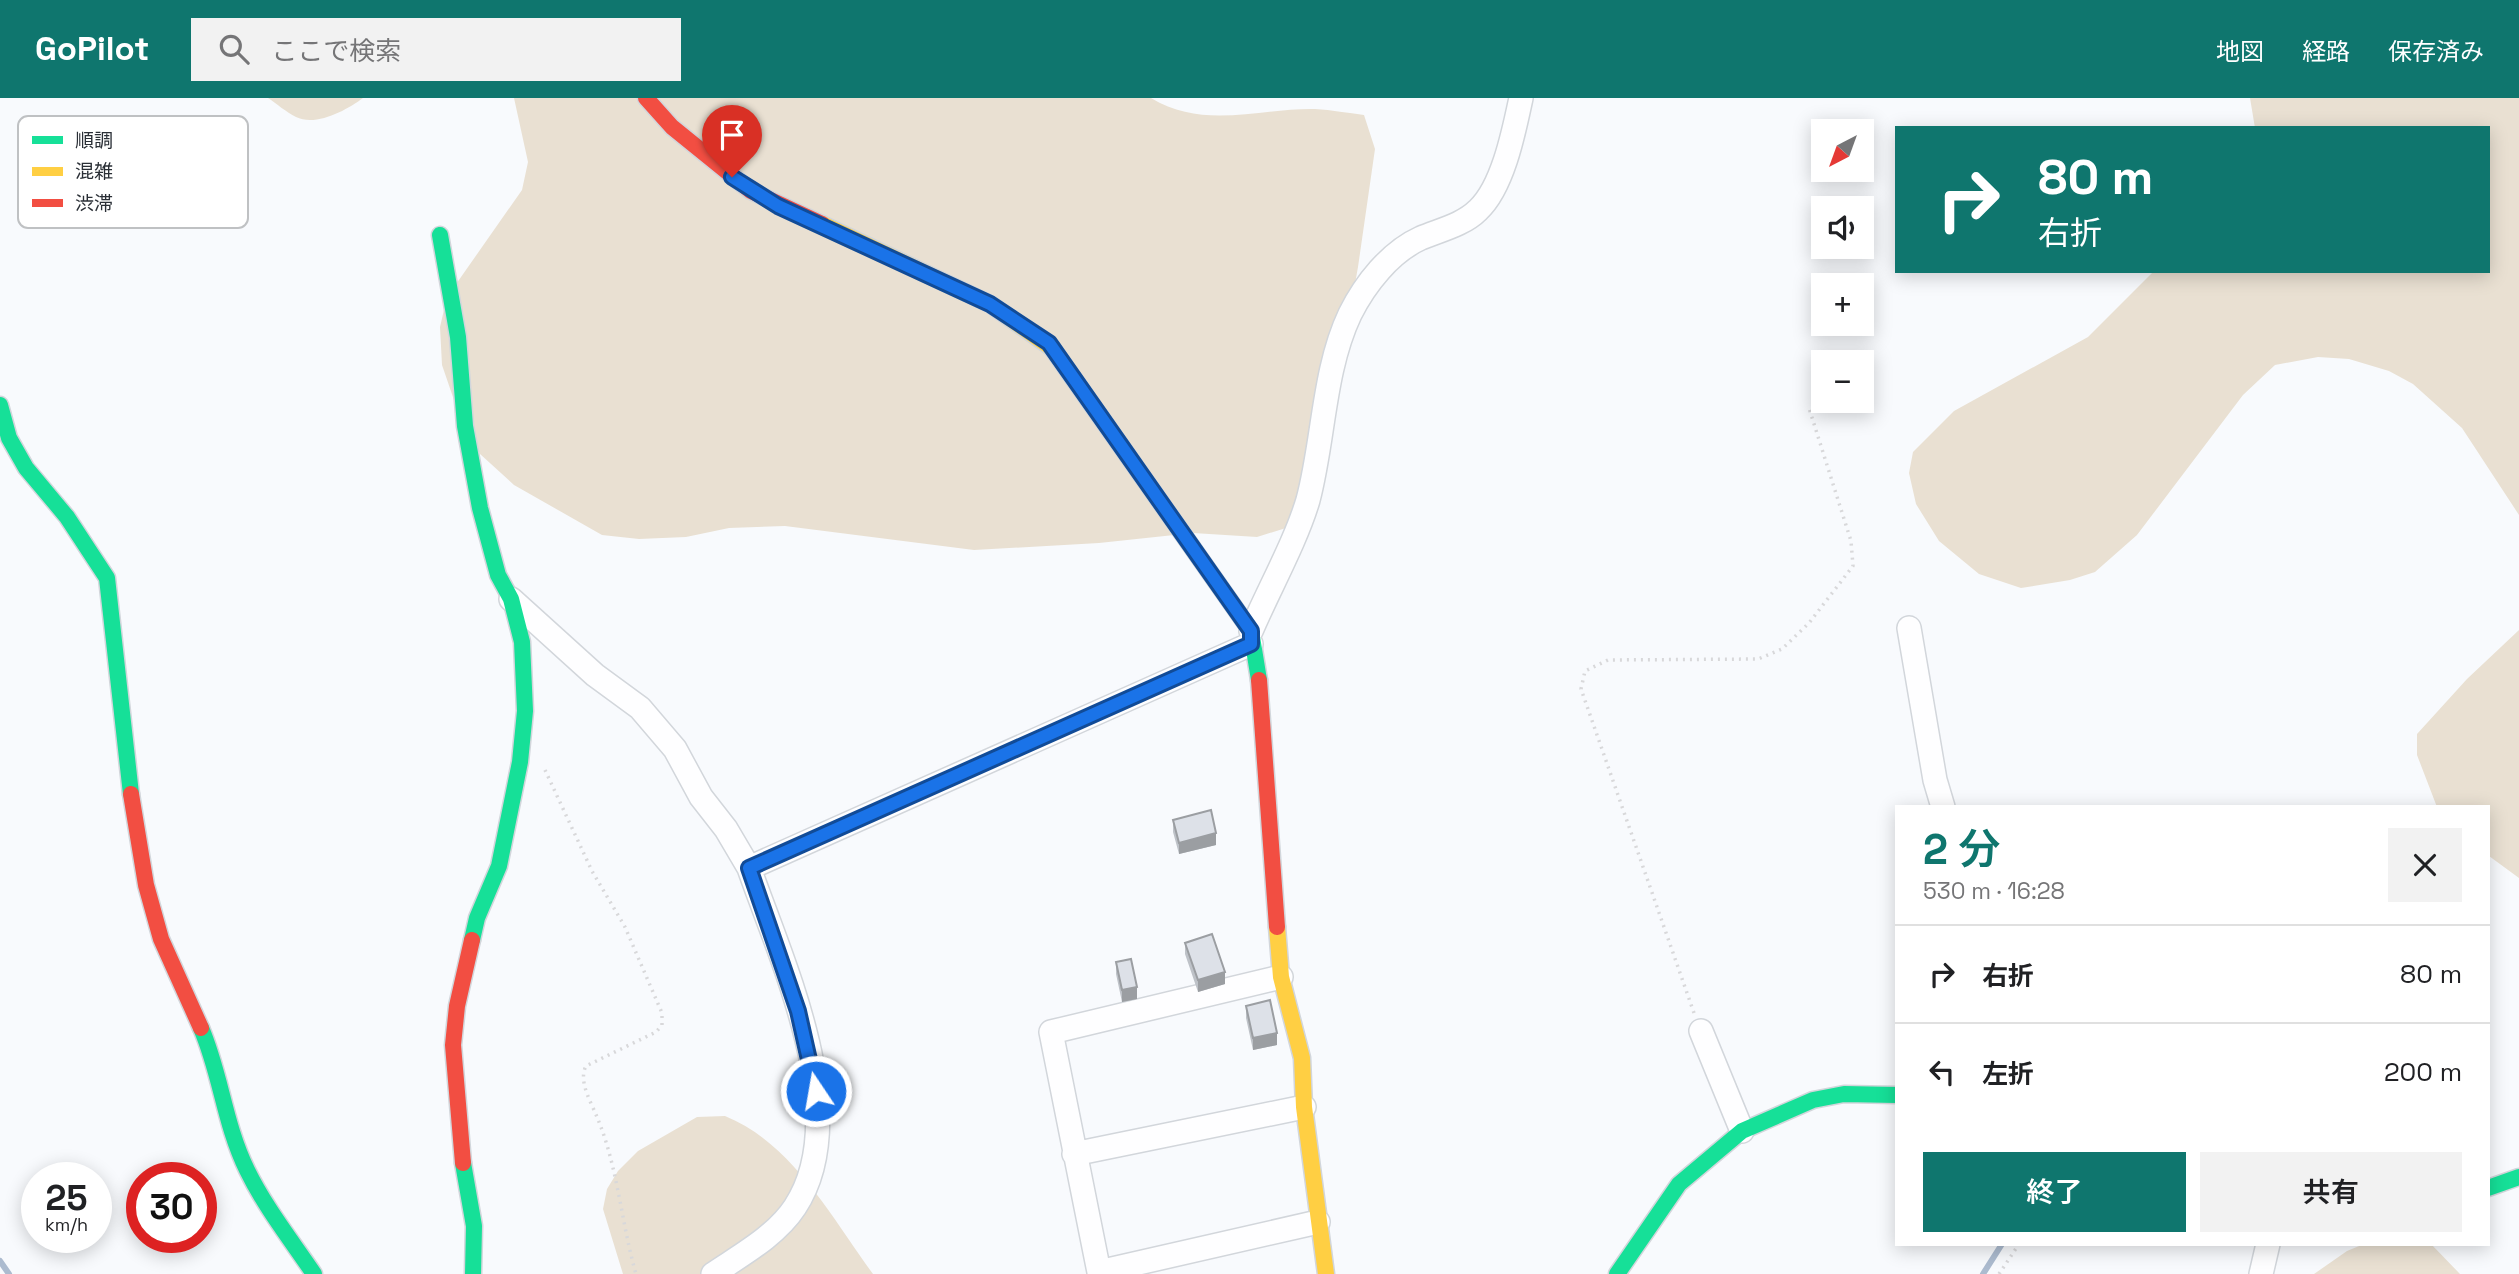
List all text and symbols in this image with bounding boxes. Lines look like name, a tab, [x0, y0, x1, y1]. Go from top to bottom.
search box	[191, 18, 681, 81]
text: GoPilot	[35, 28, 149, 70]
icon: search	[215, 30, 253, 68]
text: ここで検索	[271, 34, 401, 68]
text: 地図	[2216, 36, 2264, 67]
text: 経路	[2302, 36, 2350, 67]
text: 保存済み	[2388, 36, 2484, 67]
pin	[702, 105, 762, 177]
legend	[18, 116, 248, 228]
icon: arrive	[713, 116, 751, 154]
north arrow	[1811, 119, 1874, 182]
map controls	[1811, 119, 1874, 413]
text: 順調	[75, 128, 113, 153]
text: 80 m	[2038, 146, 2153, 208]
icon: right	[1923, 154, 2014, 245]
text: 混雑	[75, 159, 113, 184]
text: 渋滞	[75, 191, 113, 216]
button: sound	[1811, 196, 1874, 259]
text: 右折	[2038, 213, 2102, 253]
button: +	[1811, 273, 1874, 336]
button: −	[1811, 350, 1874, 413]
text: 2 分	[1923, 823, 2001, 876]
button: close	[2388, 828, 2462, 902]
text: 530 m · 16:28	[1923, 876, 2065, 906]
icon: right	[1923, 955, 1961, 993]
text: 80 m	[2400, 957, 2462, 991]
text: 右折	[1982, 959, 2034, 993]
icon: left	[1923, 1053, 1961, 1091]
position arrow	[779, 1054, 853, 1128]
text: 200 m	[2384, 1055, 2462, 1089]
text: 左折	[1982, 1057, 2034, 1091]
button: 終了	[1923, 1152, 2186, 1232]
button: 共有	[2200, 1152, 2462, 1232]
speed limit sign: 30	[126, 1162, 217, 1253]
text: 25	[46, 1176, 87, 1220]
text: km/h	[45, 1213, 88, 1236]

